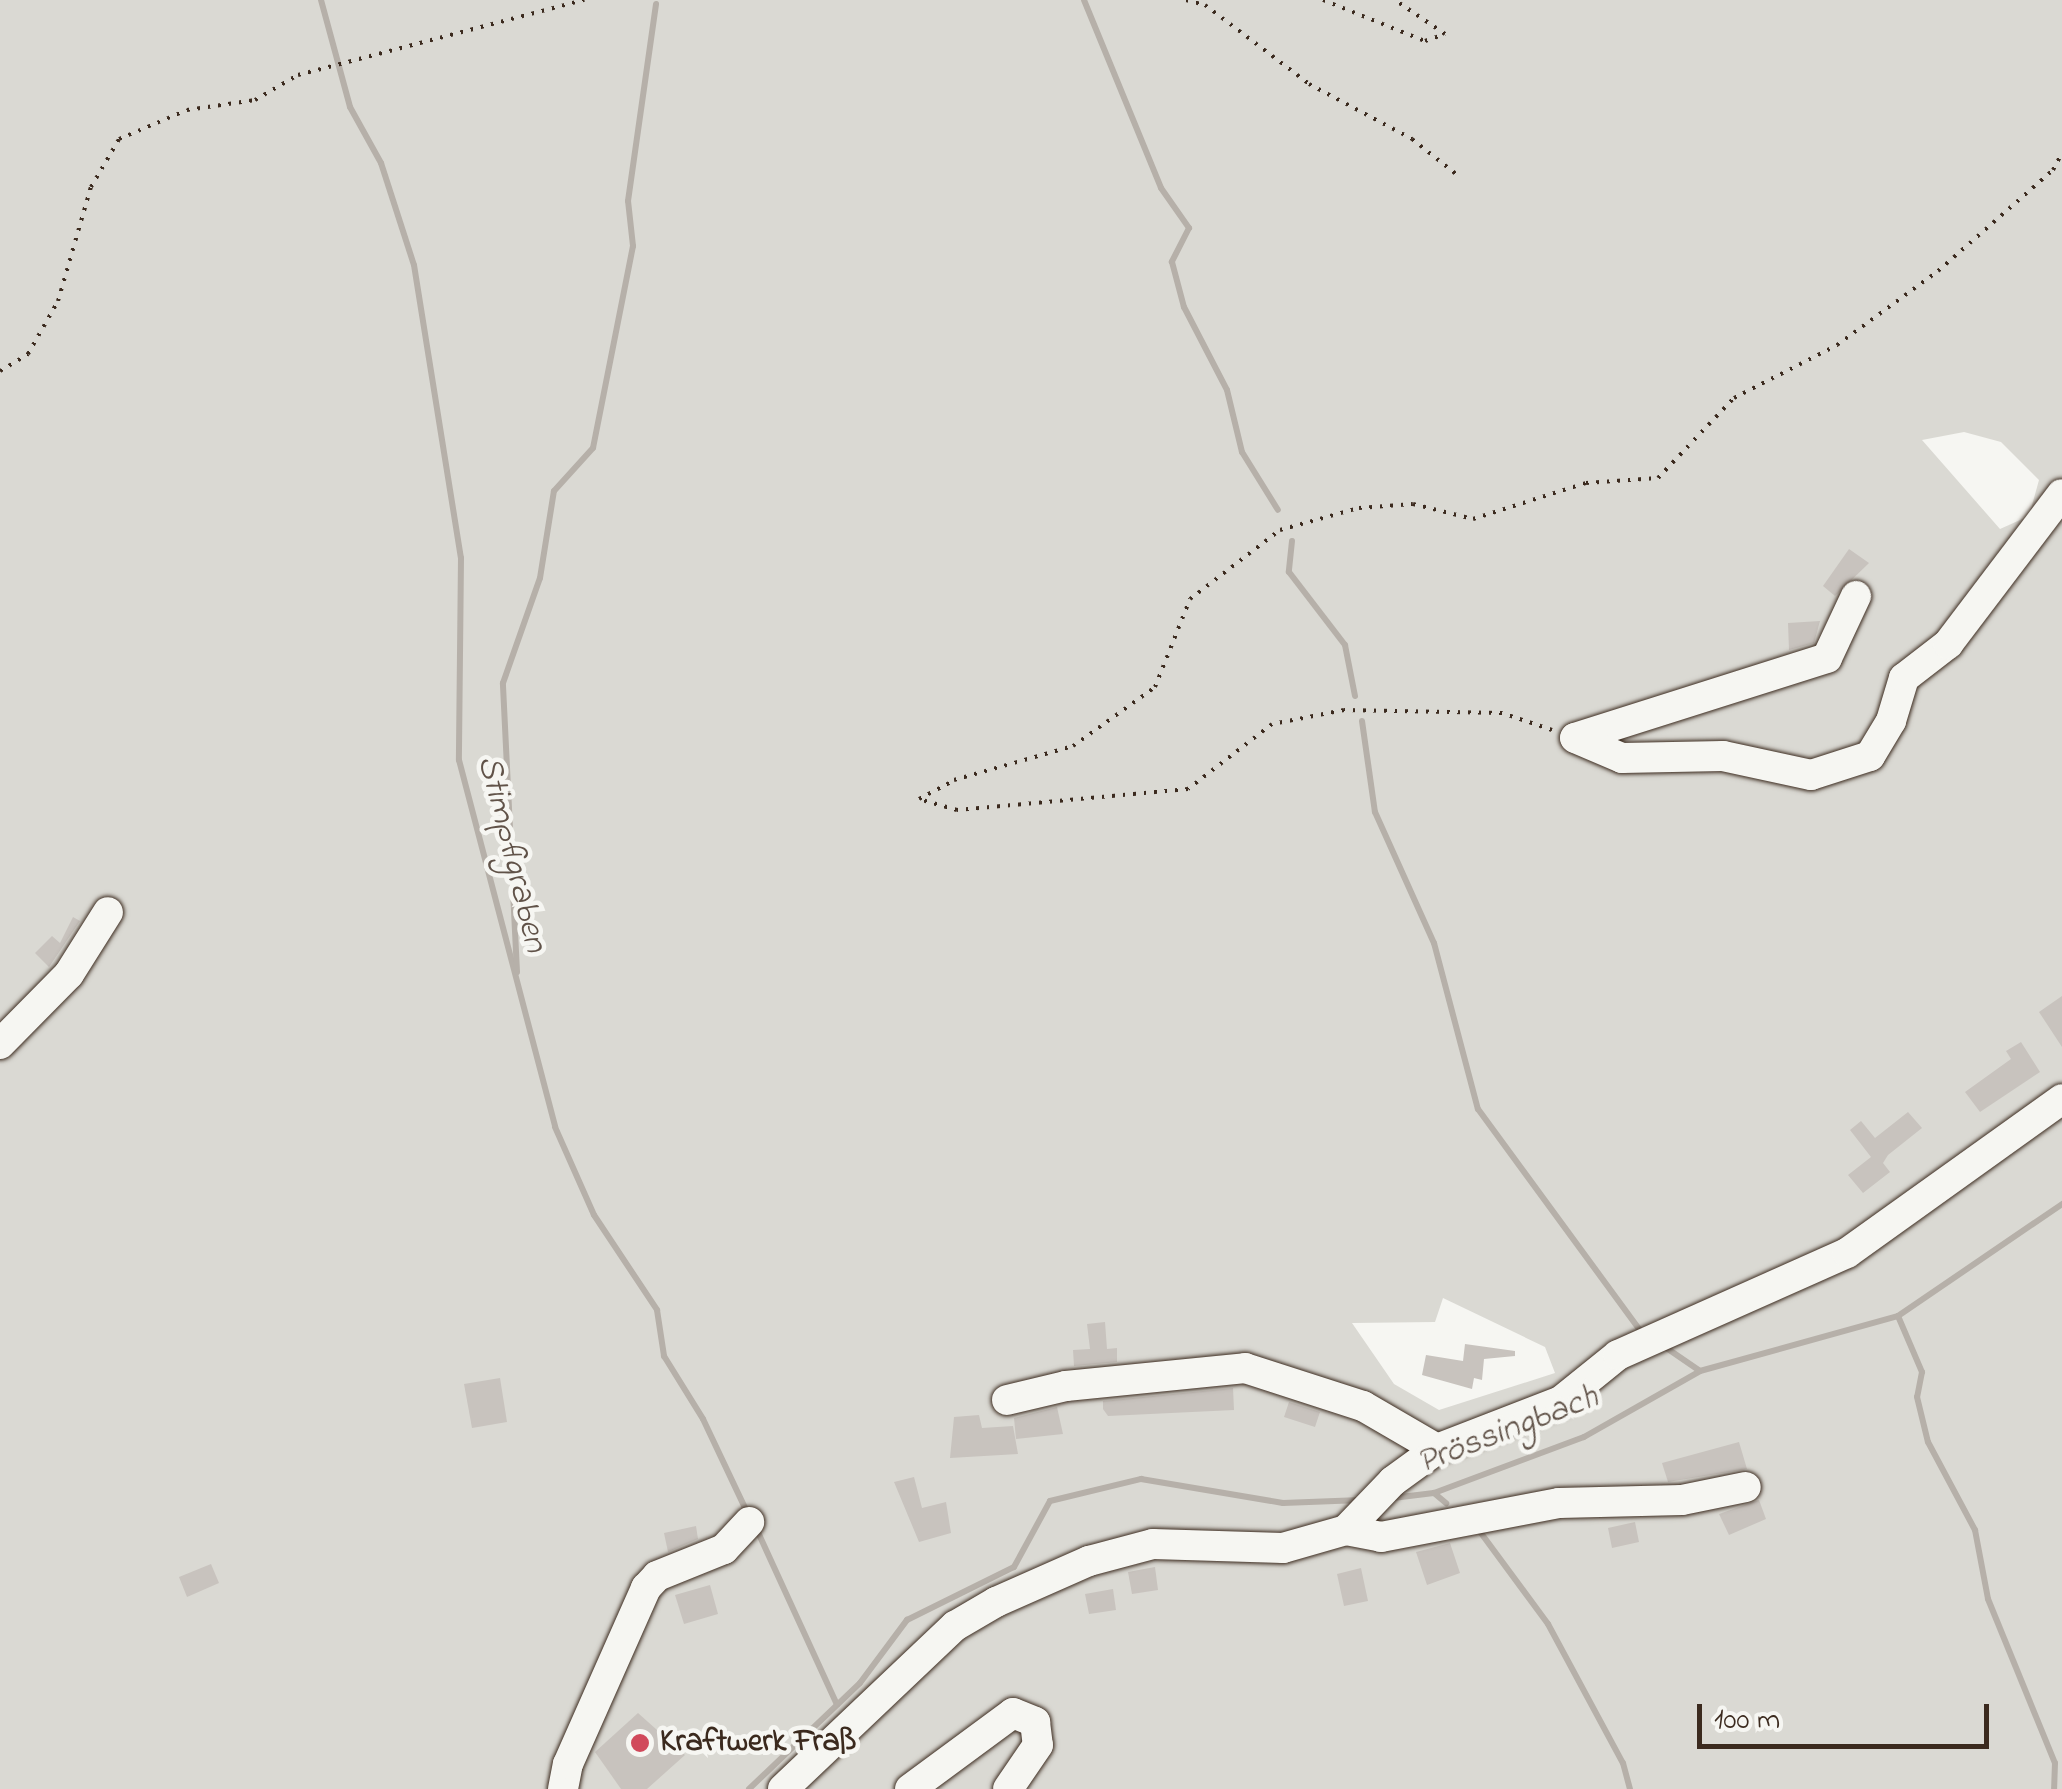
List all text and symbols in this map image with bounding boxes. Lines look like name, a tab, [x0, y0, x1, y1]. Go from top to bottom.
water label: Stimpflgraben	[466, 751, 556, 957]
water label: Prössingbach	[1412, 1377, 1604, 1485]
scale bar	[1702, 1684, 1994, 1746]
text: 100 m	[1714, 1699, 1780, 1743]
place label: Kraftwerk Fraß	[660, 1724, 856, 1762]
marker: Kraftwerk Fraß	[629, 1732, 651, 1754]

